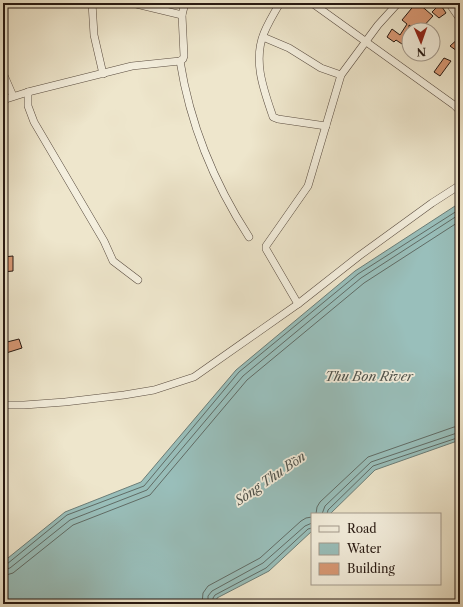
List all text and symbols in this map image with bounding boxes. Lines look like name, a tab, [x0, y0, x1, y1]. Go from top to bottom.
north arrow	[401, 22, 441, 62]
text: N	[416, 45, 426, 59]
water label: Thu Bon River	[325, 368, 414, 384]
water label: Sông Thu Bồn	[231, 448, 308, 509]
legend	[311, 513, 441, 585]
text: Road	[347, 521, 377, 536]
text: Water	[346, 541, 381, 556]
text: Building	[347, 561, 395, 576]

